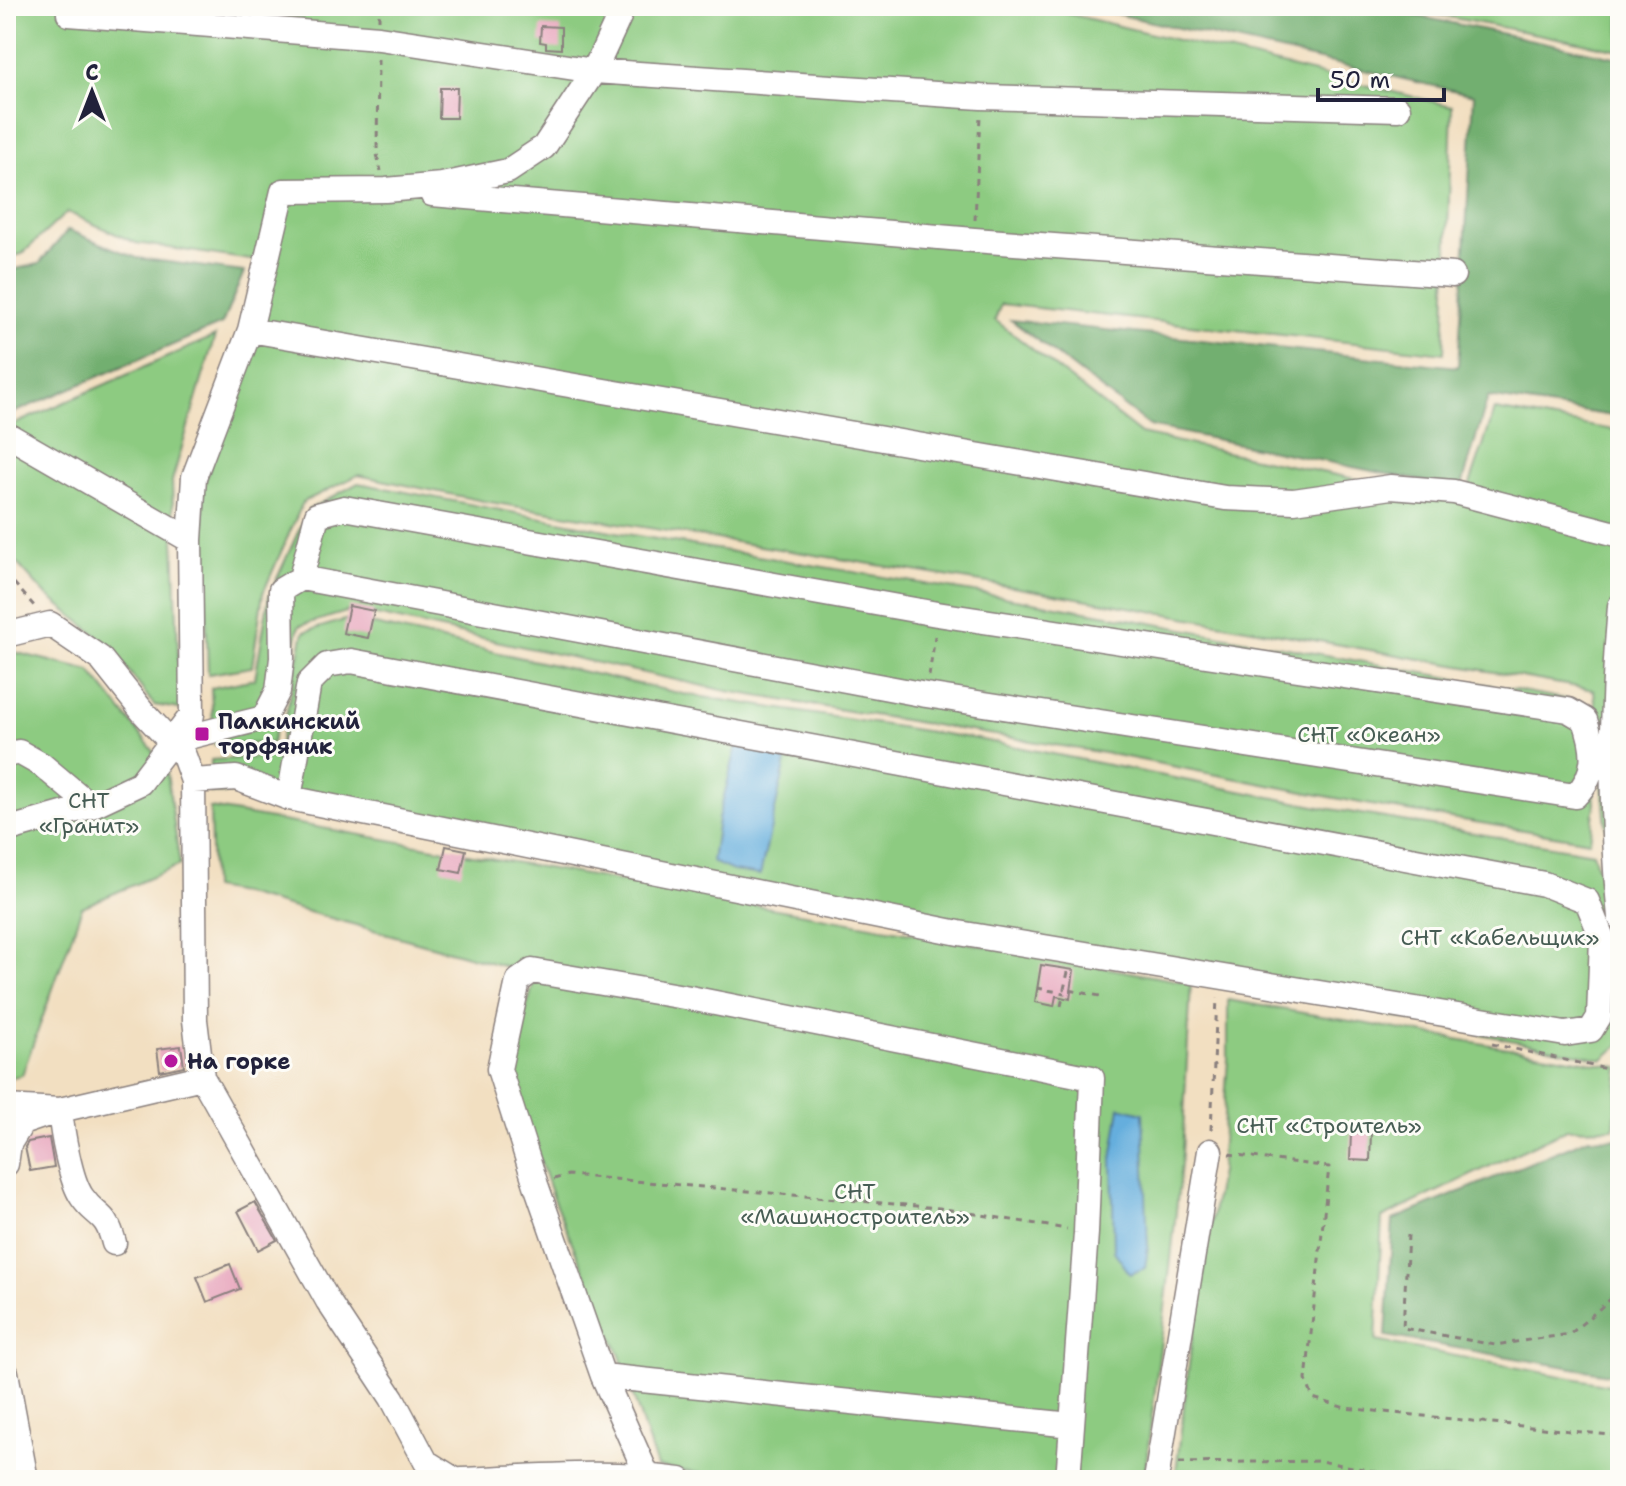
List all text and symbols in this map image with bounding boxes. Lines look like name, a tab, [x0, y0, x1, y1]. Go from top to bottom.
north arrow	[52, 52, 132, 132]
scale bar	[1318, 52, 1444, 102]
text: С	[85, 58, 99, 87]
text: 50 m	[1330, 64, 1390, 96]
place label: Палкинский торфяник	[218, 707, 360, 761]
park label: СНТ «Океан»	[1297, 720, 1441, 749]
marker: Палкинский торфяник	[193, 725, 211, 743]
park label: СНТ «Гранит»	[39, 786, 139, 840]
park label: СНТ «Кабельщик»	[1400, 923, 1600, 952]
place label: На горке	[187, 1047, 290, 1076]
marker: На горке	[162, 1052, 180, 1070]
park label: СНТ «Строитель»	[1236, 1111, 1422, 1140]
park label: СНТ «Машиностроитель»	[740, 1177, 970, 1231]

